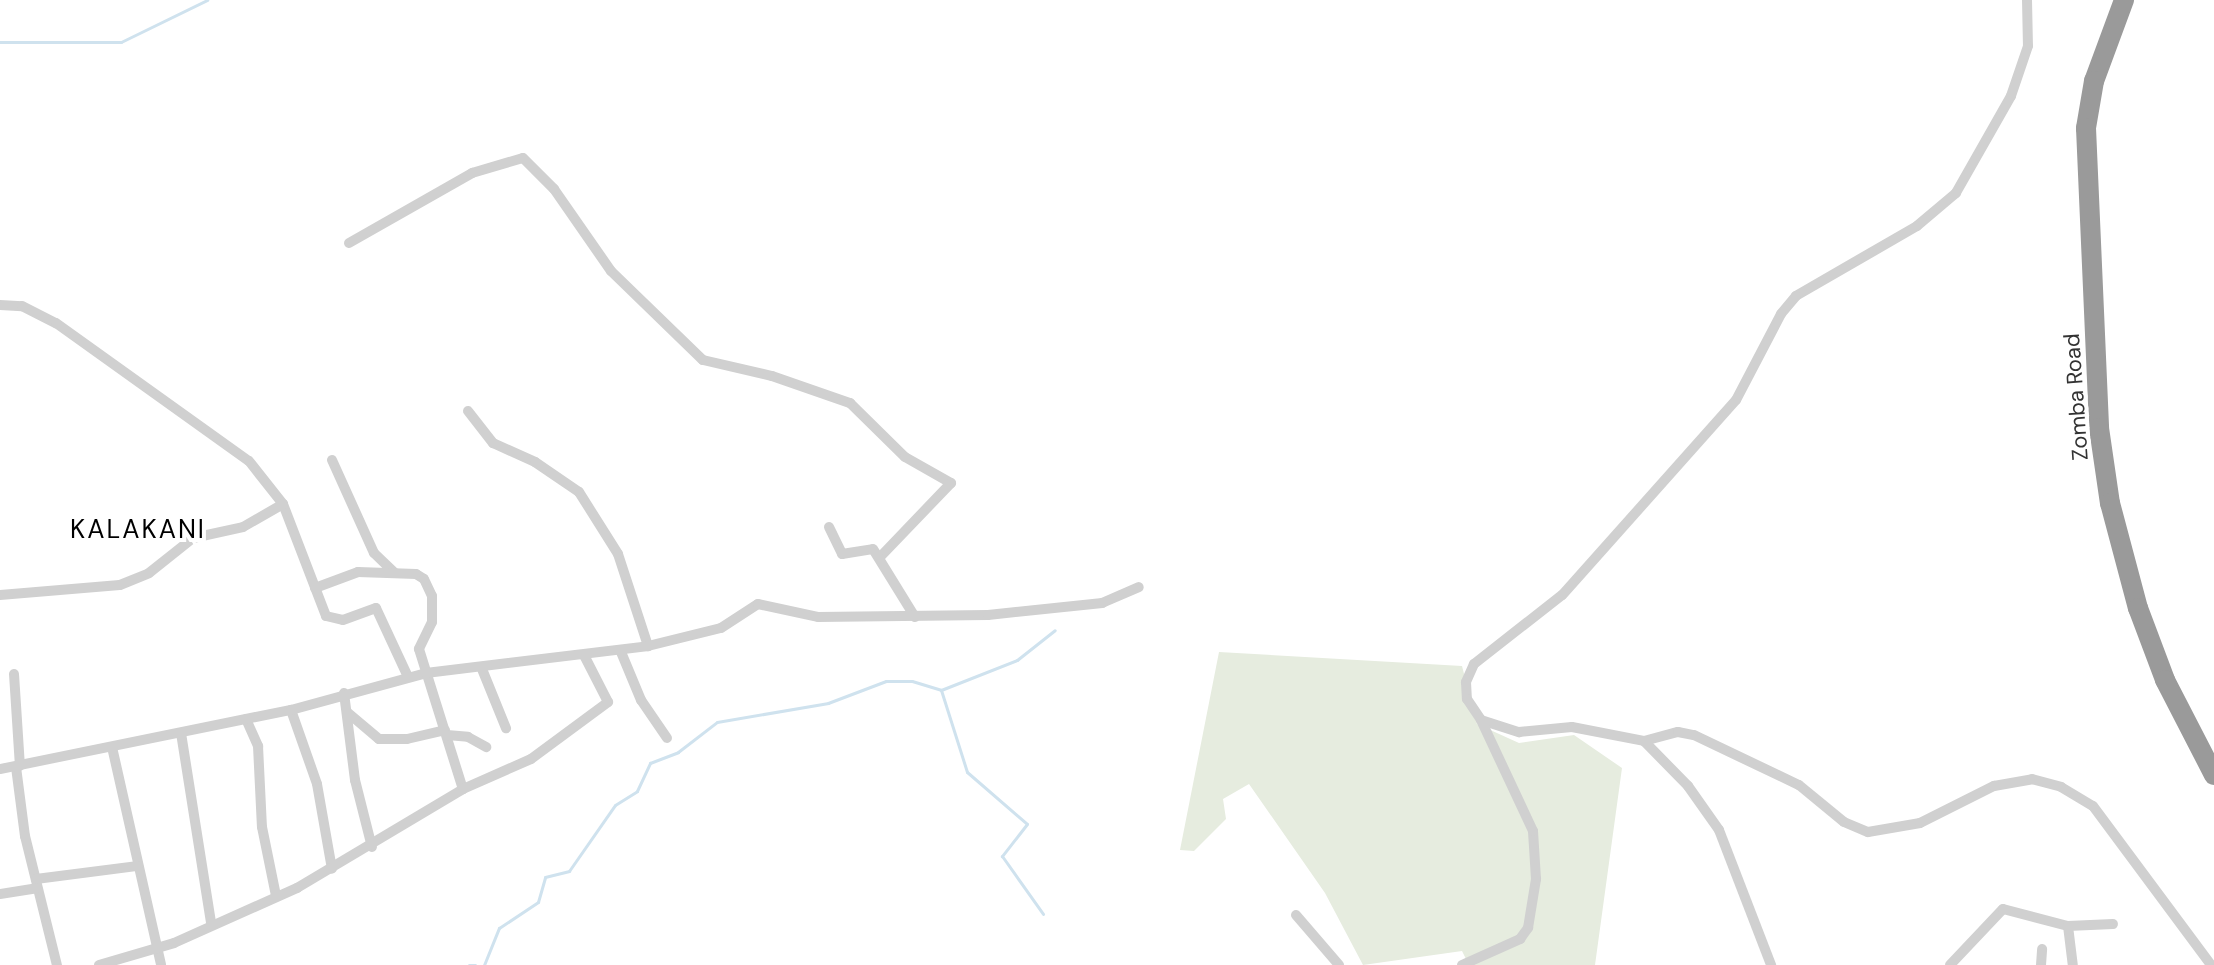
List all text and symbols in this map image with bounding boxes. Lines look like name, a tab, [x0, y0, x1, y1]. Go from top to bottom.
street label: Zomba Road	[2058, 333, 2094, 461]
district label: KALAKANI	[70, 514, 206, 546]

